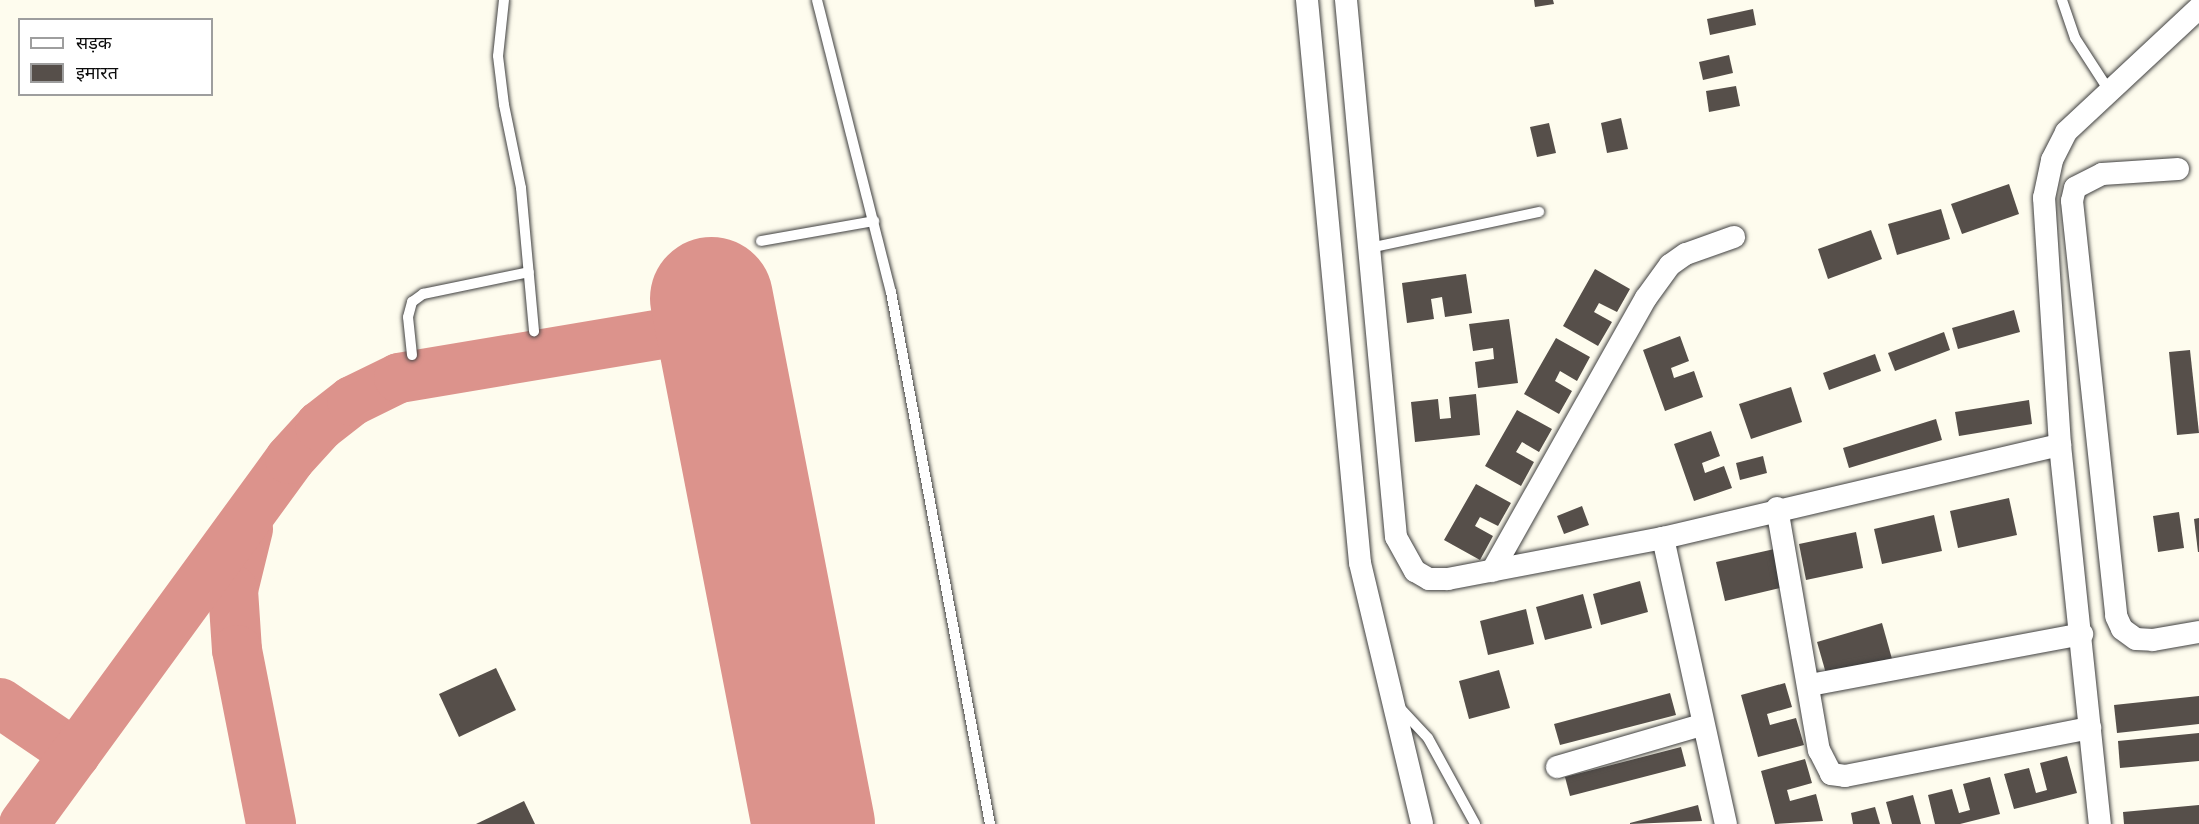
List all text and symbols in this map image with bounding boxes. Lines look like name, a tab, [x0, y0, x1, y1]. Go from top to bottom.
legend	[18, 18, 213, 96]
text: सड़क	[76, 31, 112, 54]
text: इमारत	[76, 61, 118, 84]

